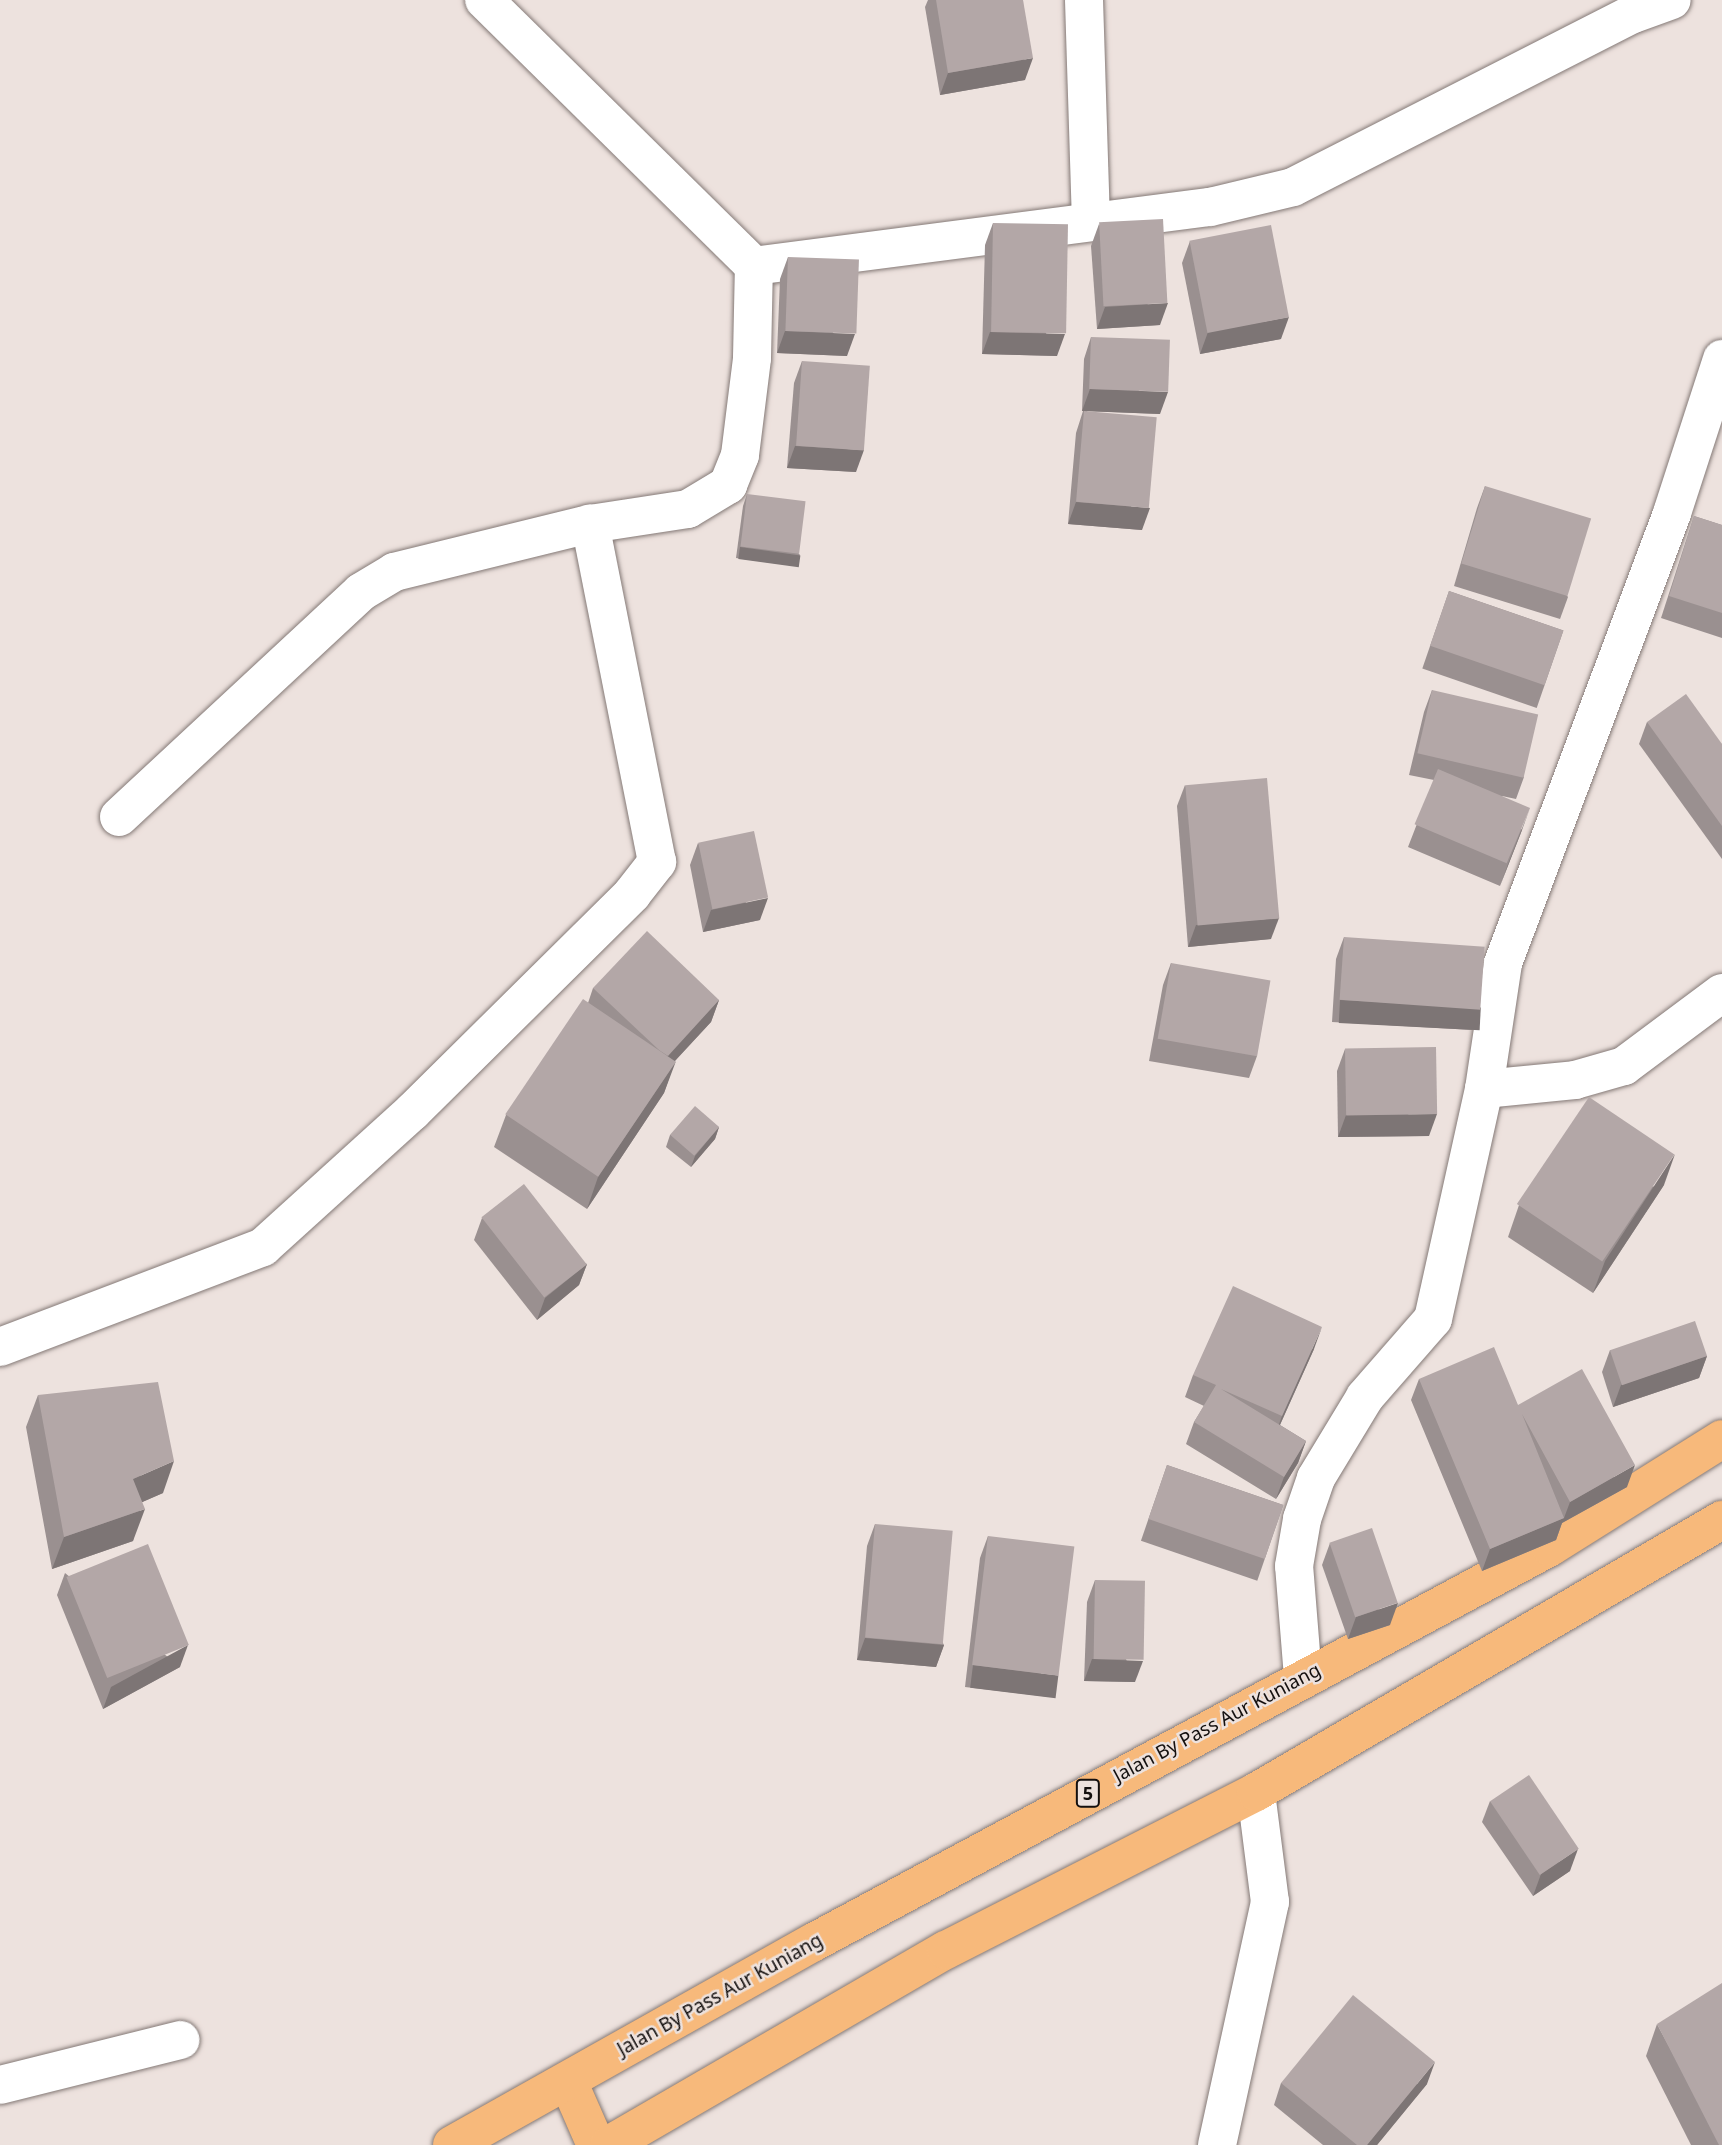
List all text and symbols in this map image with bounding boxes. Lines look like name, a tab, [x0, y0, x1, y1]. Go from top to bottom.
street label: Jalan By Pass Aur Kuniang	[1110, 1659, 1324, 1787]
road number: 5	[1076, 1778, 1100, 1808]
street label: Jalan By Pass Aur Kuniang	[613, 1929, 827, 2061]

